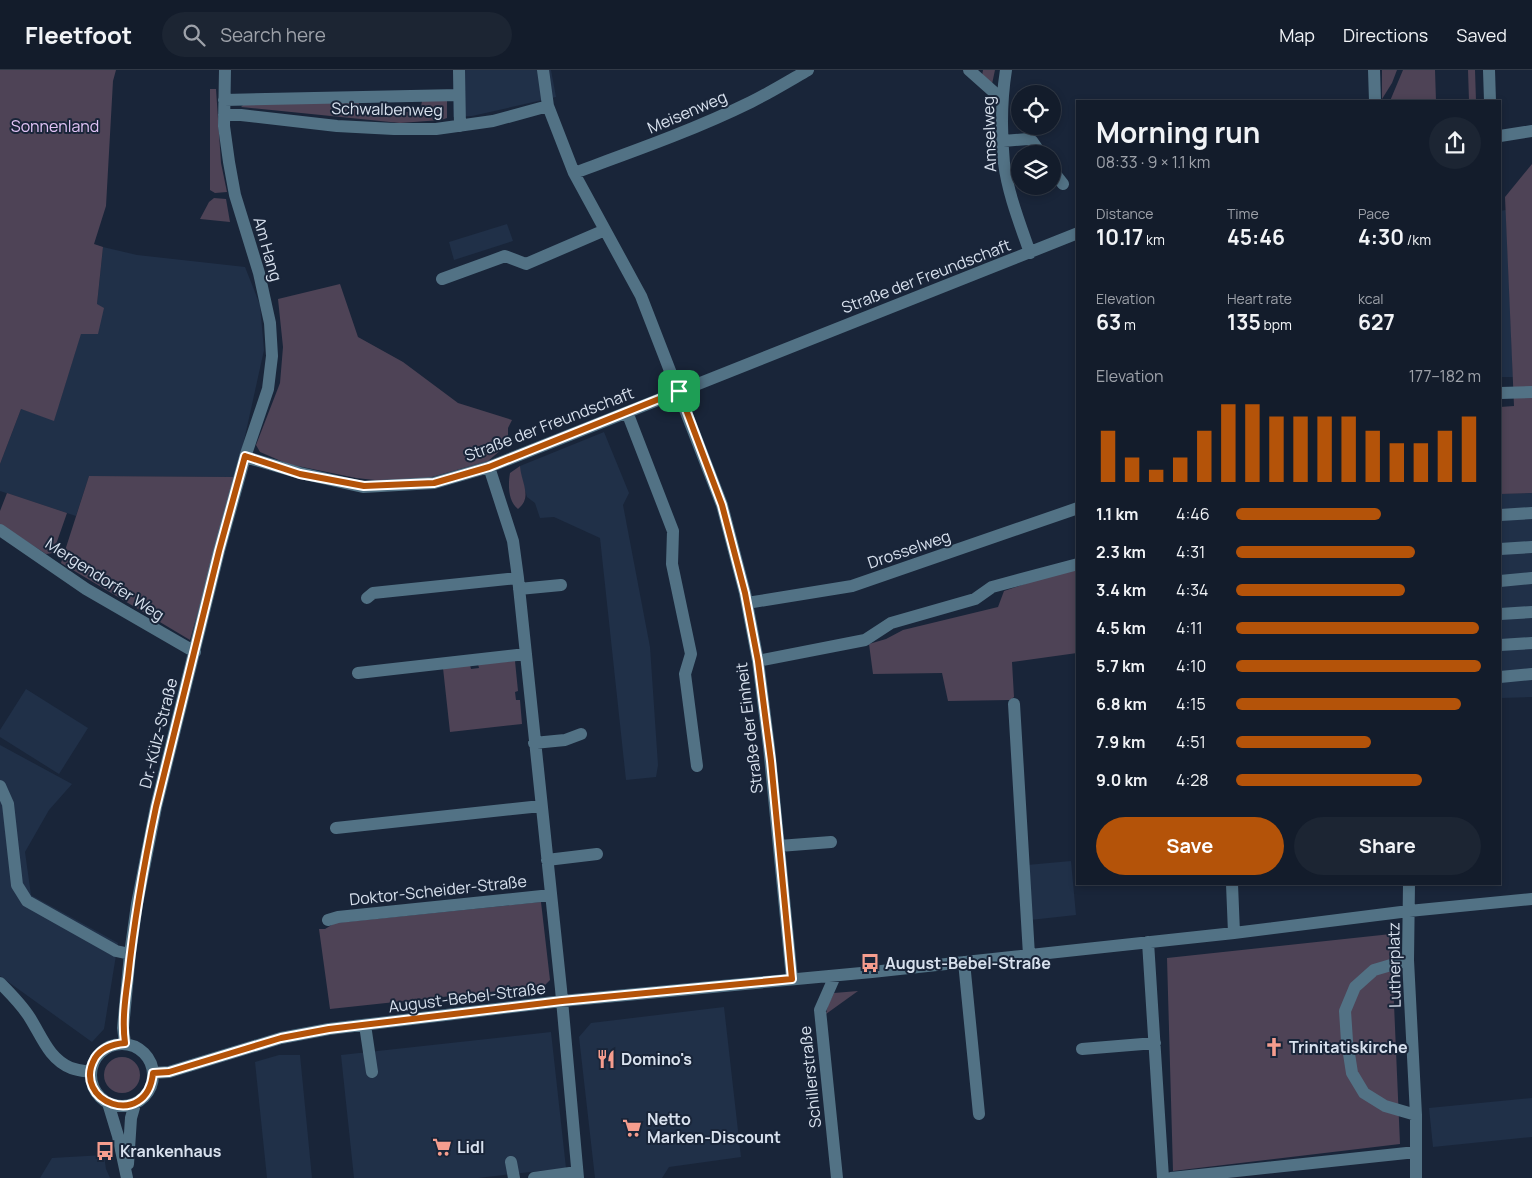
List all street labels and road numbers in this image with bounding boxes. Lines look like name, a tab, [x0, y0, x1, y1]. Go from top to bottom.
street label: Meisenweg	[644, 85, 730, 139]
street label: Amselweg	[977, 96, 1001, 172]
street label: Schwalbenweg	[331, 97, 443, 121]
street label: Am Hang	[248, 214, 288, 284]
street label: Straße der Freundschaft	[838, 234, 1014, 318]
street label: Straße der Freundschaft	[461, 382, 637, 466]
street label: Drosselweg	[865, 525, 953, 573]
street label: Mergendorfer Weg	[41, 532, 169, 626]
street label: Straße der Einheit	[730, 661, 768, 795]
street label: Dr.-Külz-Straße	[134, 676, 182, 790]
street label: Doktor-Scheider-Straße	[348, 870, 528, 910]
street label: Lutherplatz	[1382, 922, 1406, 1008]
street label: August-Bebel-Straße	[387, 976, 547, 1018]
street label: Schillerstraße	[794, 1025, 826, 1129]

